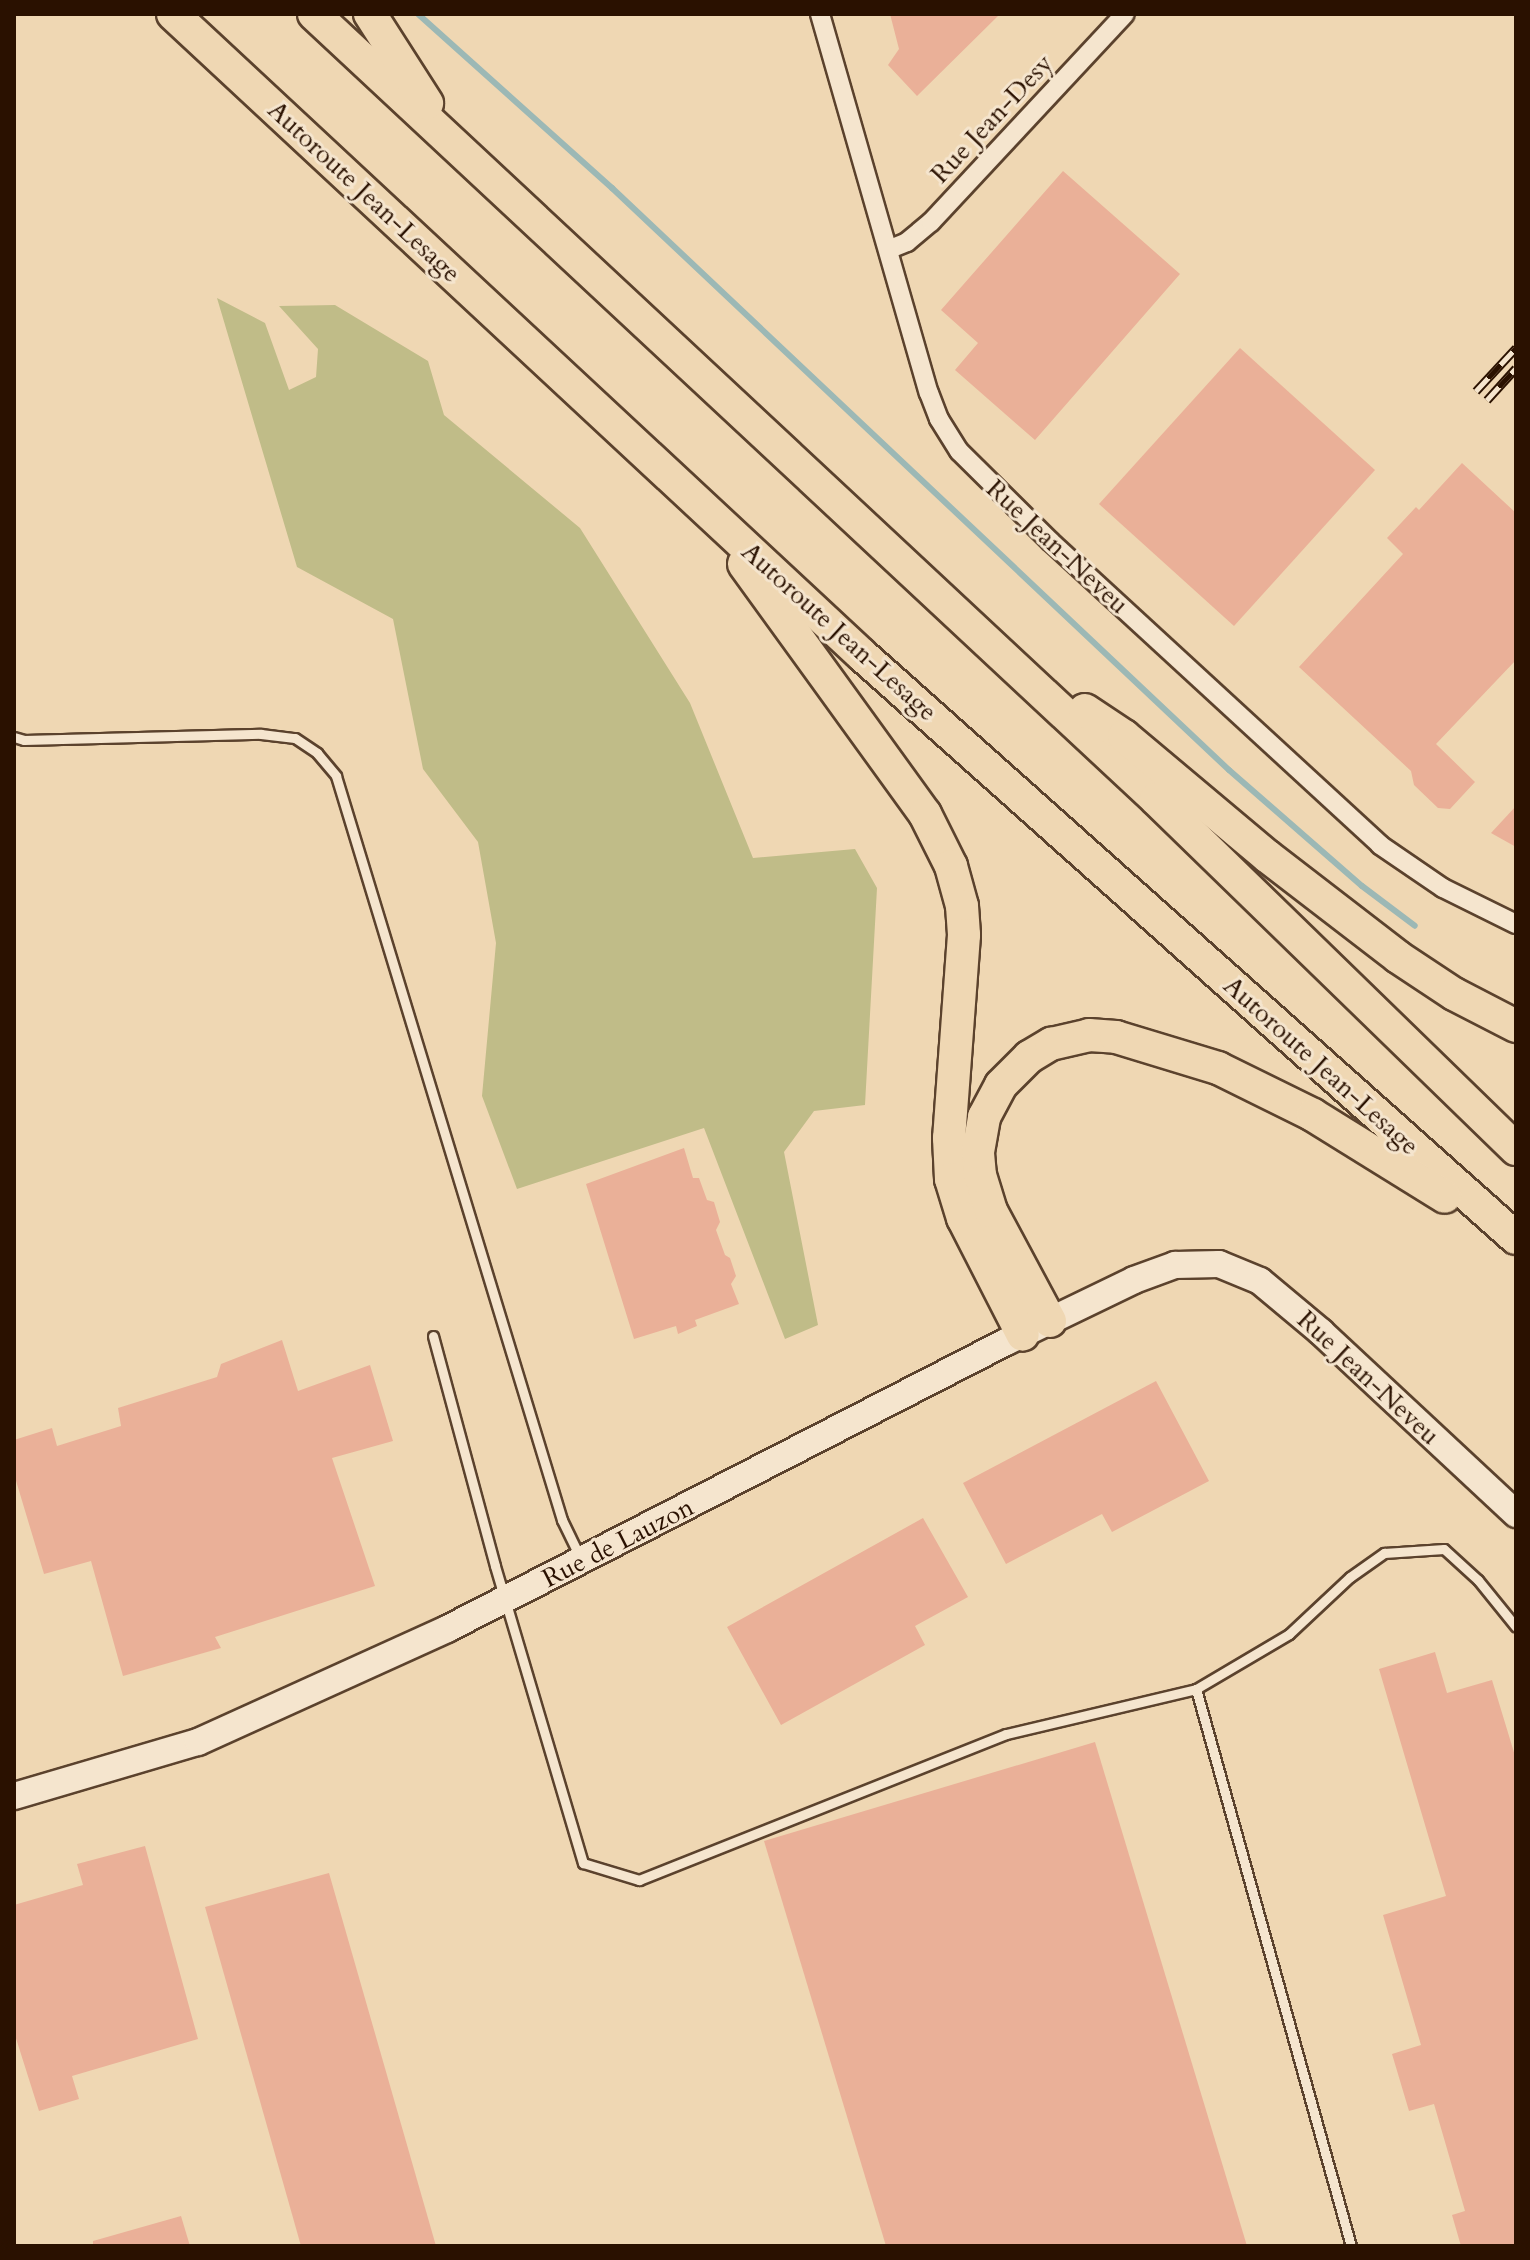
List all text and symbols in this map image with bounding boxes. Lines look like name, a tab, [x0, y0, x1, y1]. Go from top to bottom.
street label: Rue Jean-Desy	[924, 48, 1060, 190]
street label: Autoroute Jean-Lesage	[261, 95, 467, 289]
street label: Rue Jean-Neveu	[980, 473, 1134, 621]
street label: Autoroute Jean-Lesage	[735, 536, 943, 728]
street label: Autoroute Jean-Lesage	[1217, 970, 1425, 1162]
street label: Rue Jean-Neveu	[1291, 1304, 1445, 1452]
street label: Rue de Lauzon	[537, 1492, 699, 1594]

